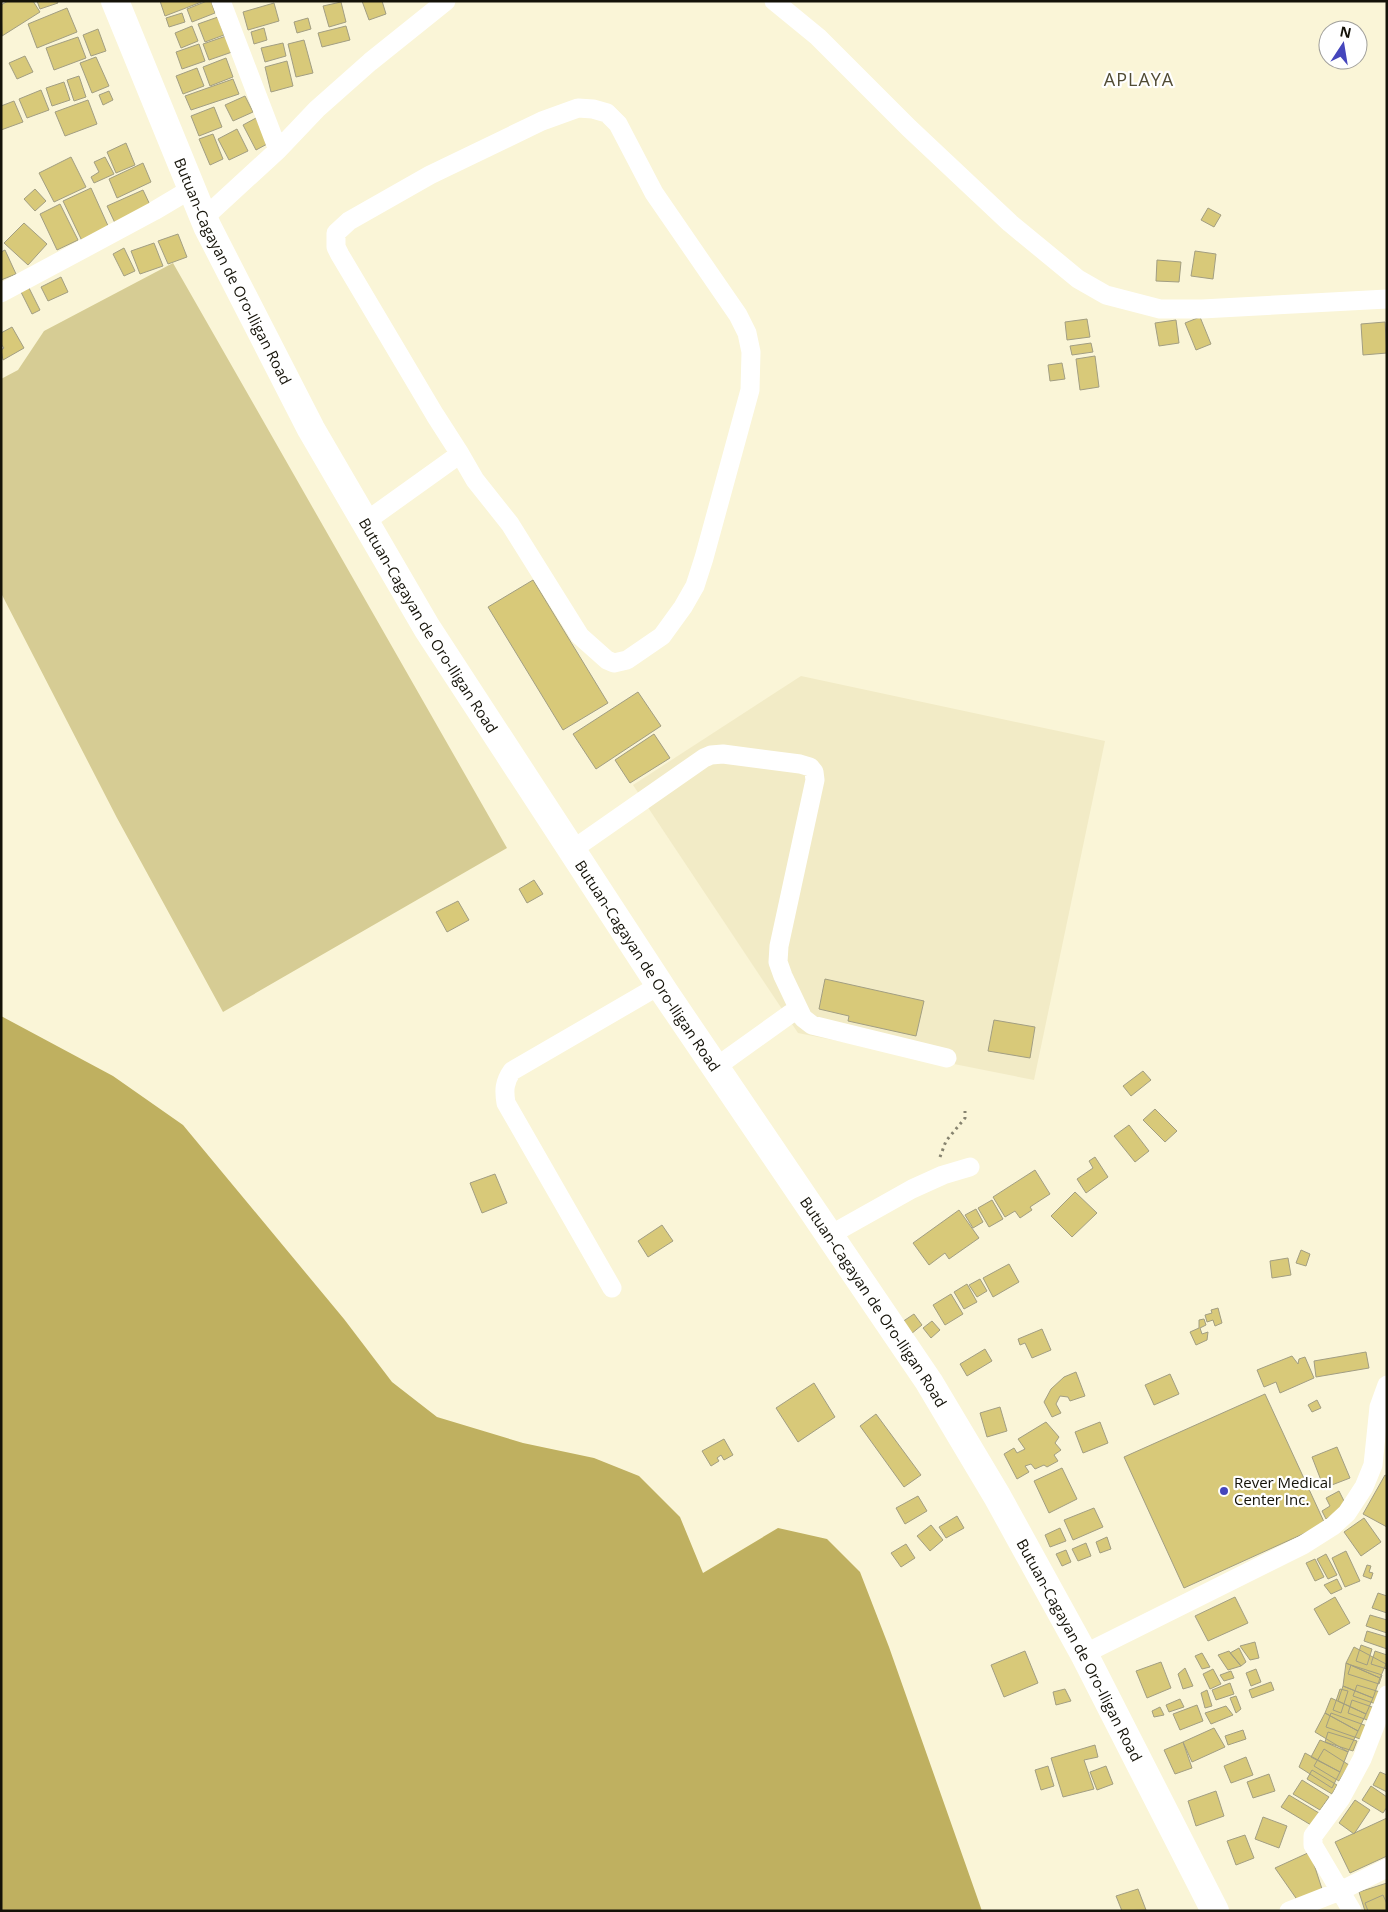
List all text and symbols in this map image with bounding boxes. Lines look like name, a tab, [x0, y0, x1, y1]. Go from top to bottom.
north arrow	[1318, 20, 1368, 70]
text: N	[1338, 21, 1353, 42]
district label: APLAYA	[1104, 67, 1174, 91]
street label: Butuan-Cagayan de Oro-Iligan Road	[170, 155, 296, 388]
street label: Butuan-Cagayan de Oro-Iligan Road	[355, 514, 503, 737]
street label: Butuan-Cagayan de Oro-Iligan Road	[571, 856, 725, 1075]
street label: Butuan-Cagayan de Oro-Iligan Road	[796, 1193, 952, 1411]
place label: Rever Medical Center Inc.	[1234, 1472, 1332, 1509]
marker: Rever Medical Center Inc.	[1218, 1485, 1230, 1497]
street label: Butuan-Cagayan de Oro-Iligan Road	[1012, 1535, 1147, 1765]

